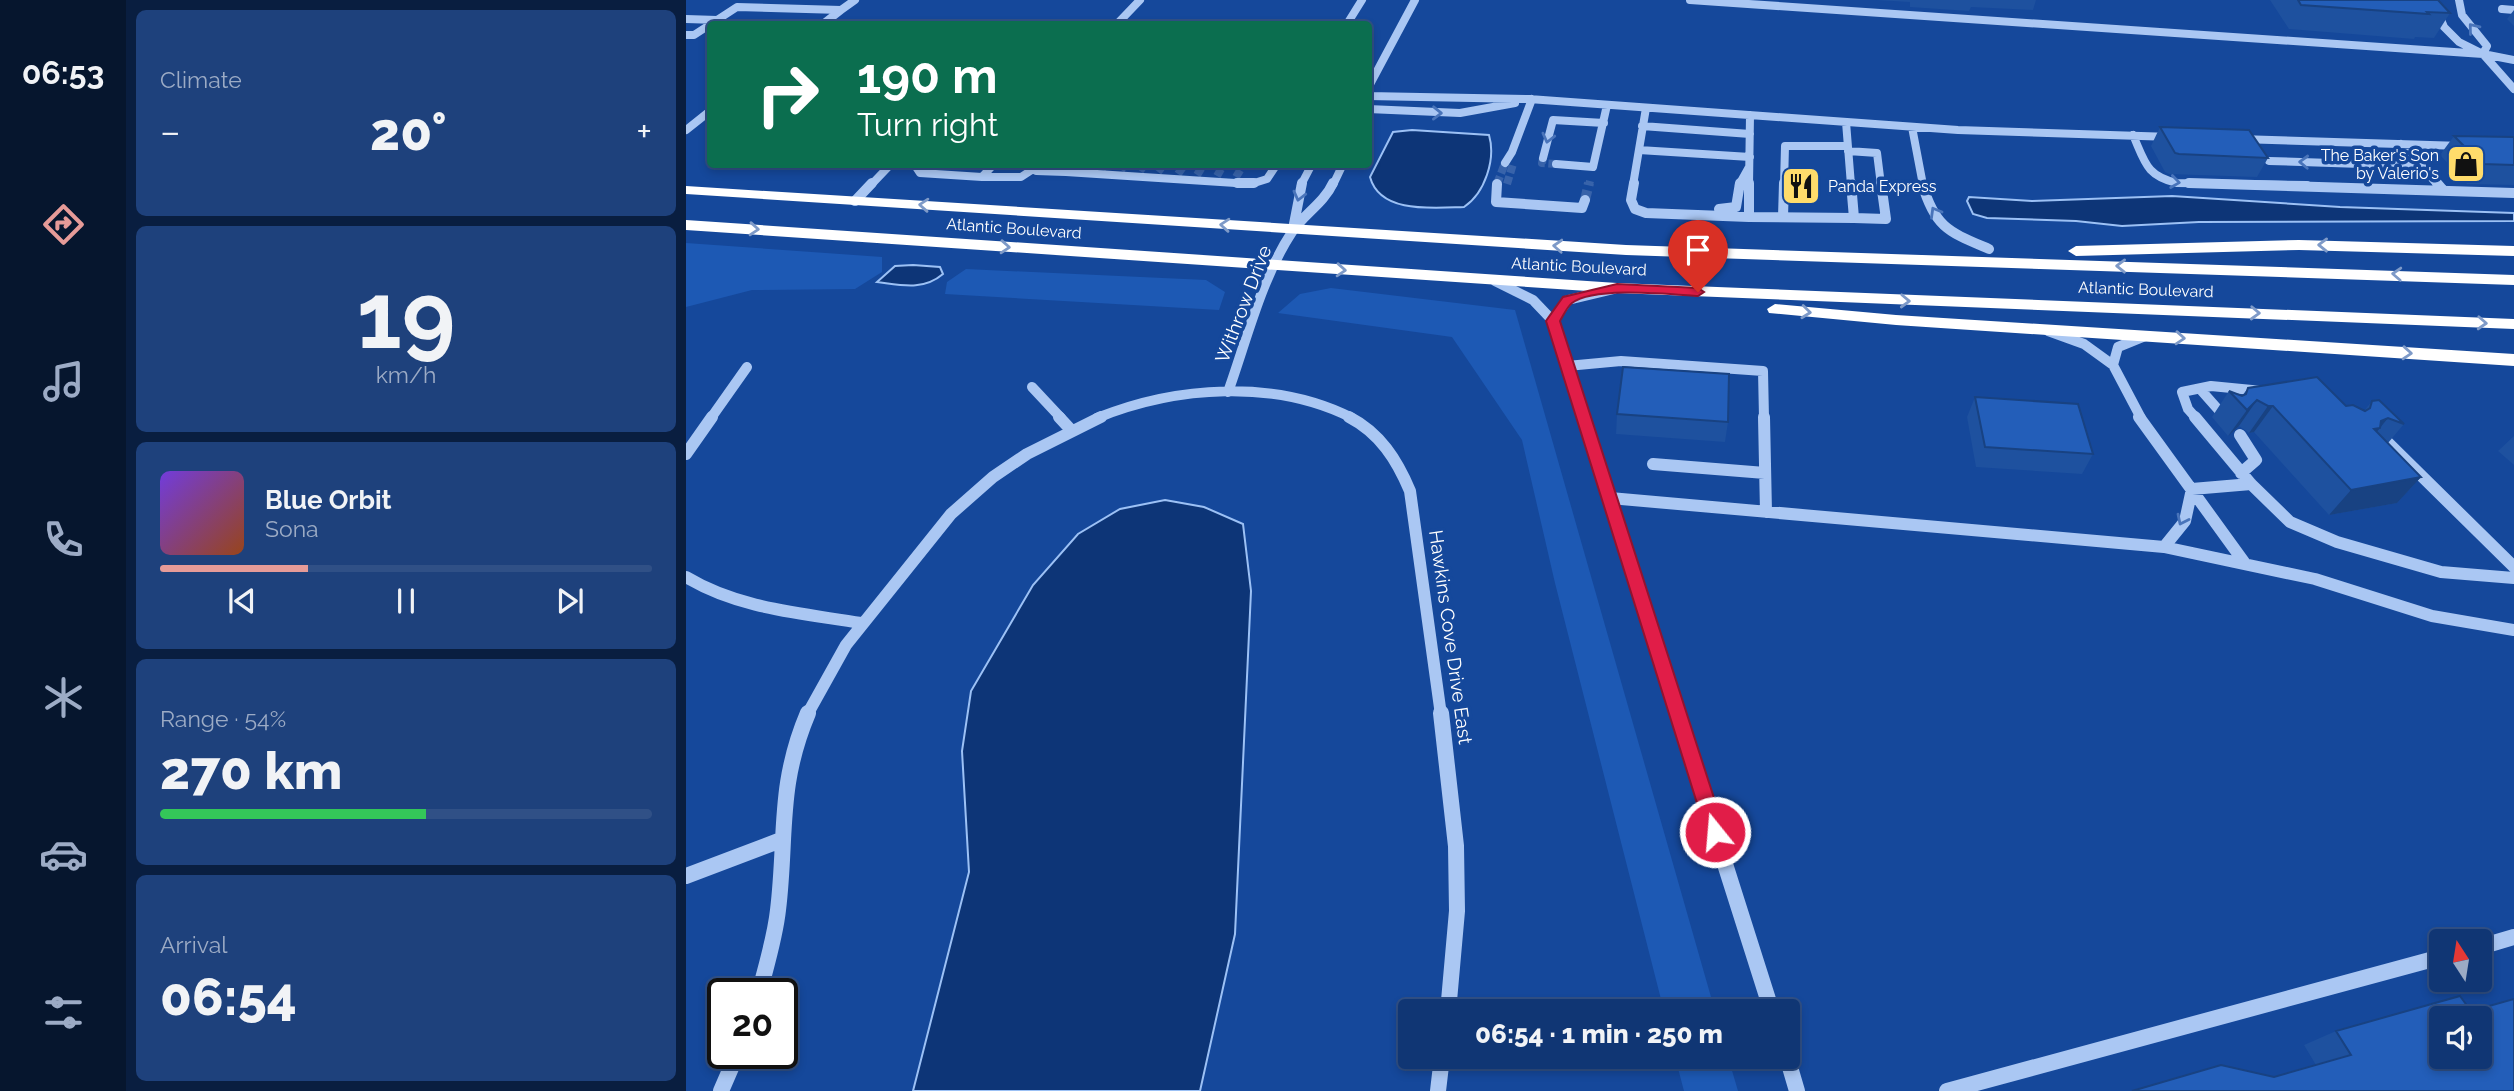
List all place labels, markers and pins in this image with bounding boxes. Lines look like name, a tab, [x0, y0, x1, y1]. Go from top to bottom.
shop icon: The Baker's Son by Valerio's	[2445, 143, 2487, 185]
place label: The Baker's Son by Valerio's	[2321, 146, 2439, 183]
restaurant icon: Panda Express	[1780, 165, 1822, 207]
place label: Panda Express	[1828, 177, 1937, 196]
pin	[1668, 220, 1728, 292]

